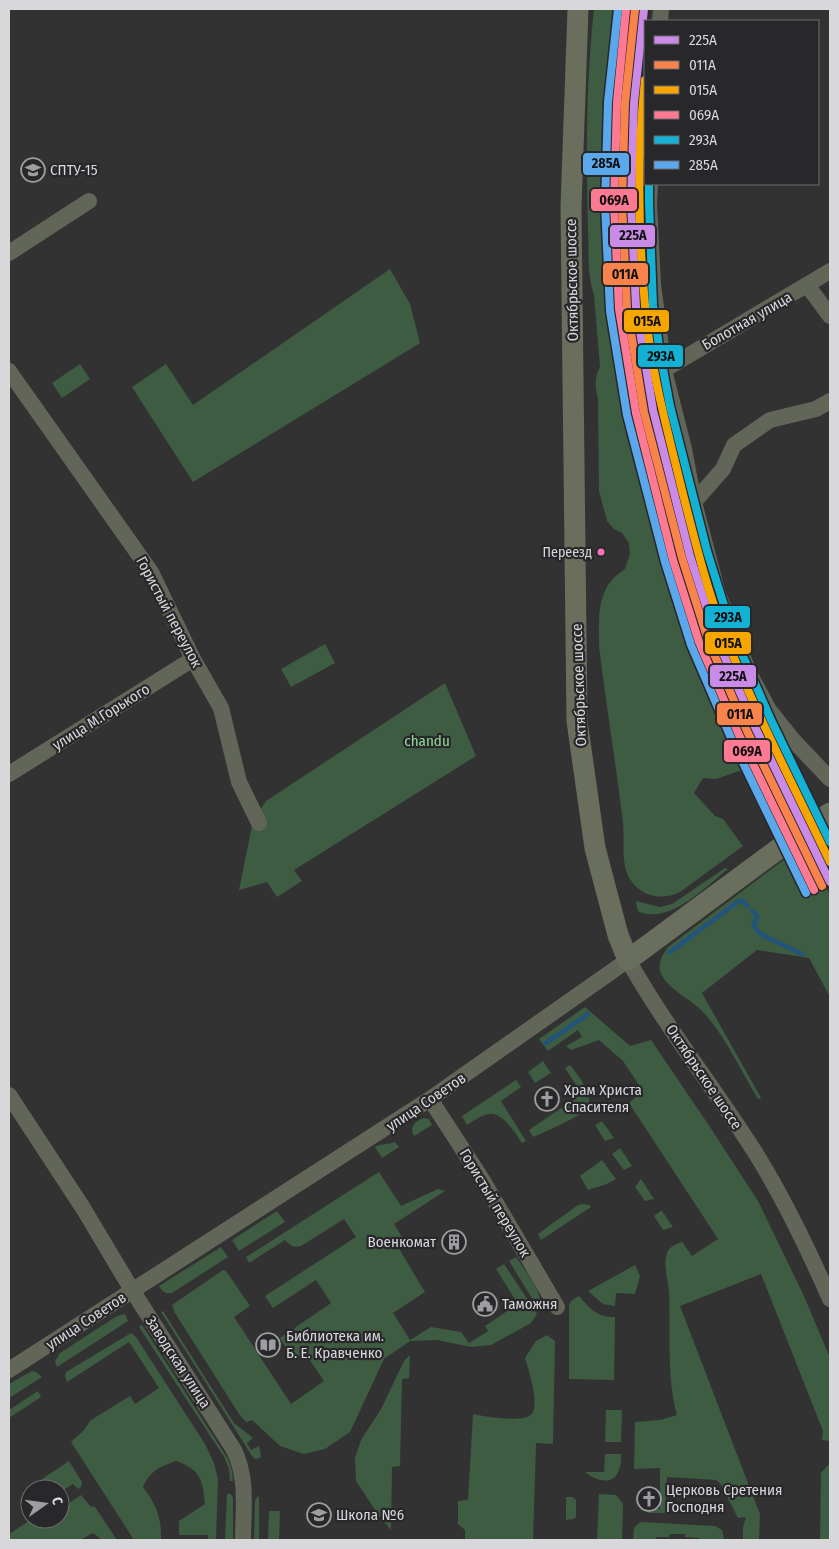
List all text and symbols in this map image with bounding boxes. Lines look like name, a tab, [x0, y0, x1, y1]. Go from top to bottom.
legend	[644, 20, 819, 185]
text: 225А	[689, 31, 717, 49]
text: 011А	[689, 56, 716, 74]
text: 015А	[689, 81, 717, 99]
text: 069А	[689, 106, 719, 124]
text: 293А	[689, 131, 717, 149]
line badge: 285А	[582, 152, 630, 176]
text: 285А	[591, 155, 621, 172]
text: 285А	[689, 156, 718, 174]
school or university icon: СПТУ-15	[20, 157, 46, 183]
place label: СПТУ-15	[50, 161, 98, 179]
line badge: 069А	[590, 188, 638, 212]
text: 069А	[599, 192, 629, 209]
street label: Октябрьское шоссе	[562, 218, 582, 342]
line badge: 225А	[609, 224, 656, 248]
text: 225А	[618, 227, 647, 244]
line badge: 011А	[602, 262, 649, 286]
text: 011А	[612, 266, 639, 283]
street label: Болотная улица	[699, 288, 795, 354]
line badge: 015А	[623, 309, 670, 333]
text: 015А	[633, 313, 661, 330]
line badge: 293А	[637, 344, 684, 368]
text: 293А	[646, 348, 675, 365]
place label: Переезд	[543, 544, 592, 561]
marker: Переезд	[596, 547, 606, 557]
street label: Гористый переулок	[132, 553, 206, 671]
line badge: 293А	[704, 605, 751, 629]
text: 293А	[713, 609, 742, 626]
street label: Октябрьское шоссе	[568, 623, 590, 747]
line badge: 015А	[704, 631, 752, 655]
text: 015А	[714, 635, 742, 652]
line badge: 225А	[709, 664, 757, 688]
text: 225А	[718, 668, 747, 685]
street label: улица М.Горького	[49, 680, 153, 754]
line badge: 011А	[716, 702, 763, 726]
text: 011А	[727, 706, 754, 723]
park label: chandu	[404, 732, 450, 750]
line badge: 069А	[723, 739, 771, 763]
text: 069А	[732, 743, 762, 760]
street label: Октябрьское шоссе	[662, 1021, 746, 1133]
street label: улица Советов	[383, 1069, 469, 1135]
place label: Храм Христа Спасителя	[564, 1081, 642, 1116]
church icon: Храм Христа Спасителя	[534, 1086, 560, 1112]
street label: Гористый переулок	[456, 1146, 534, 1260]
building icon: Военкомат	[441, 1229, 467, 1255]
place label: Военкомат	[367, 1233, 437, 1251]
street label: улица Советов	[43, 1288, 129, 1354]
public building icon: Таможня	[472, 1291, 498, 1317]
place label: Таможня	[502, 1295, 557, 1313]
street label: Заводская улица	[141, 1312, 215, 1412]
place label: Библиотека им. Б. Е. Кравченко	[286, 1327, 384, 1362]
library icon: Библиотека им. Б. Е. Кравченко	[255, 1332, 281, 1358]
north arrow	[20, 1479, 70, 1529]
place label: Церковь Сретения Господня	[666, 1481, 783, 1516]
church icon: Церковь Сретения Господня	[636, 1486, 662, 1512]
text: С	[48, 1495, 66, 1507]
school or university icon: Школа №6	[306, 1502, 332, 1528]
place label: Школа №6	[336, 1506, 404, 1524]

